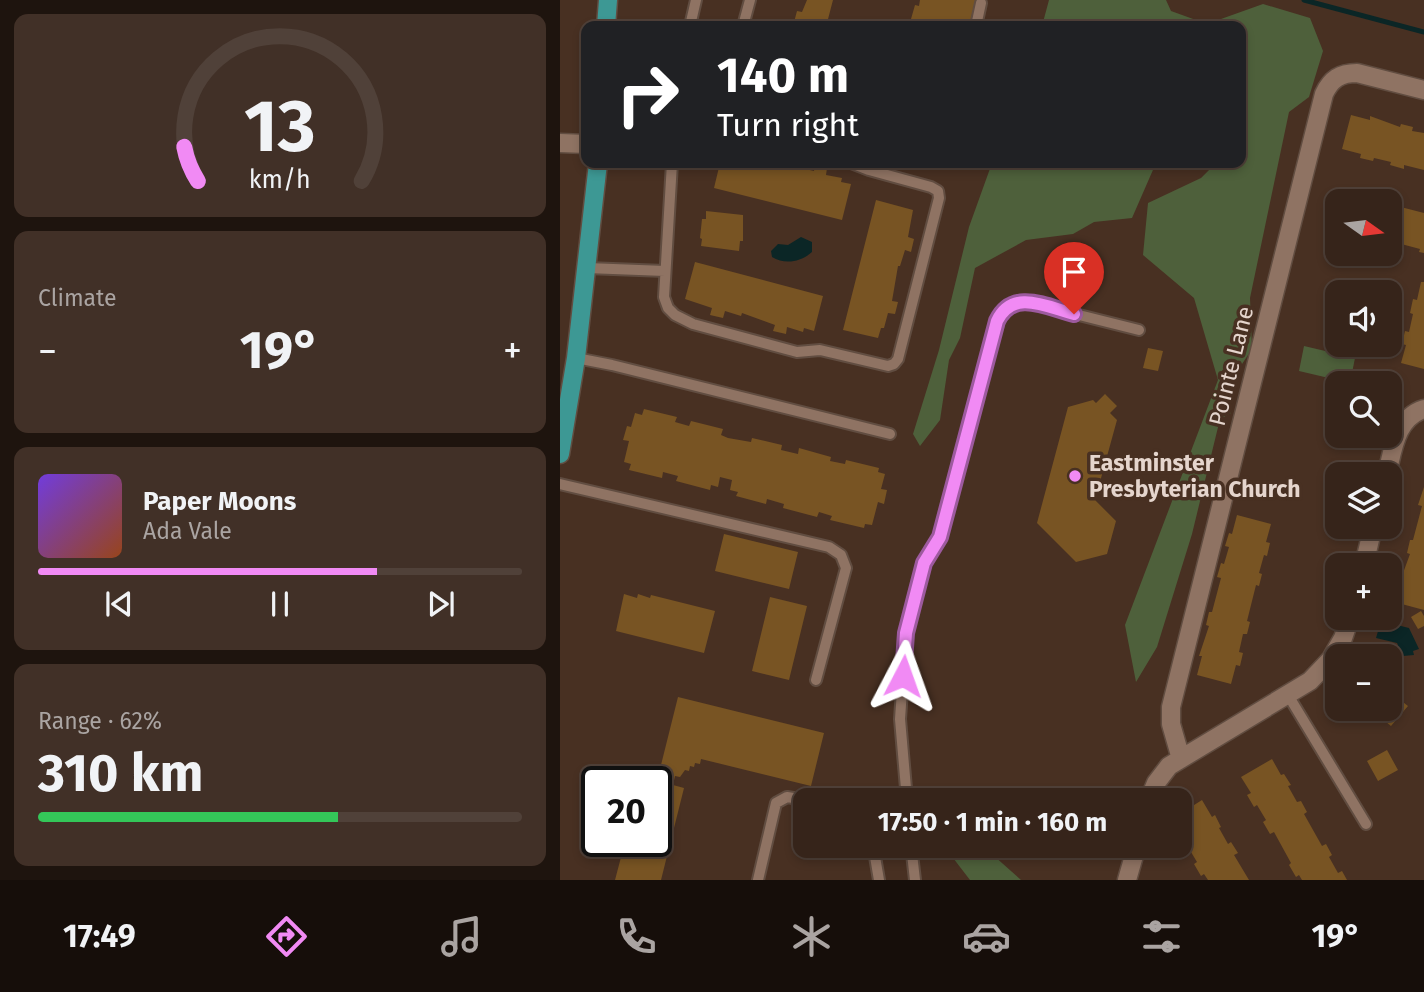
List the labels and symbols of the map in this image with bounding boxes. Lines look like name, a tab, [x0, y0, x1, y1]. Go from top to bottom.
north arrow	[1325, 189, 1402, 266]
pin	[1044, 242, 1104, 314]
street label: Pointe Lane	[1203, 303, 1259, 429]
place label: Eastminster Presbyterian Church	[1089, 449, 1301, 503]
marker: Eastminster Presbyterian Church	[1067, 468, 1083, 484]
position arrow	[866, 639, 940, 713]
speed limit sign: 20	[581, 766, 672, 857]

